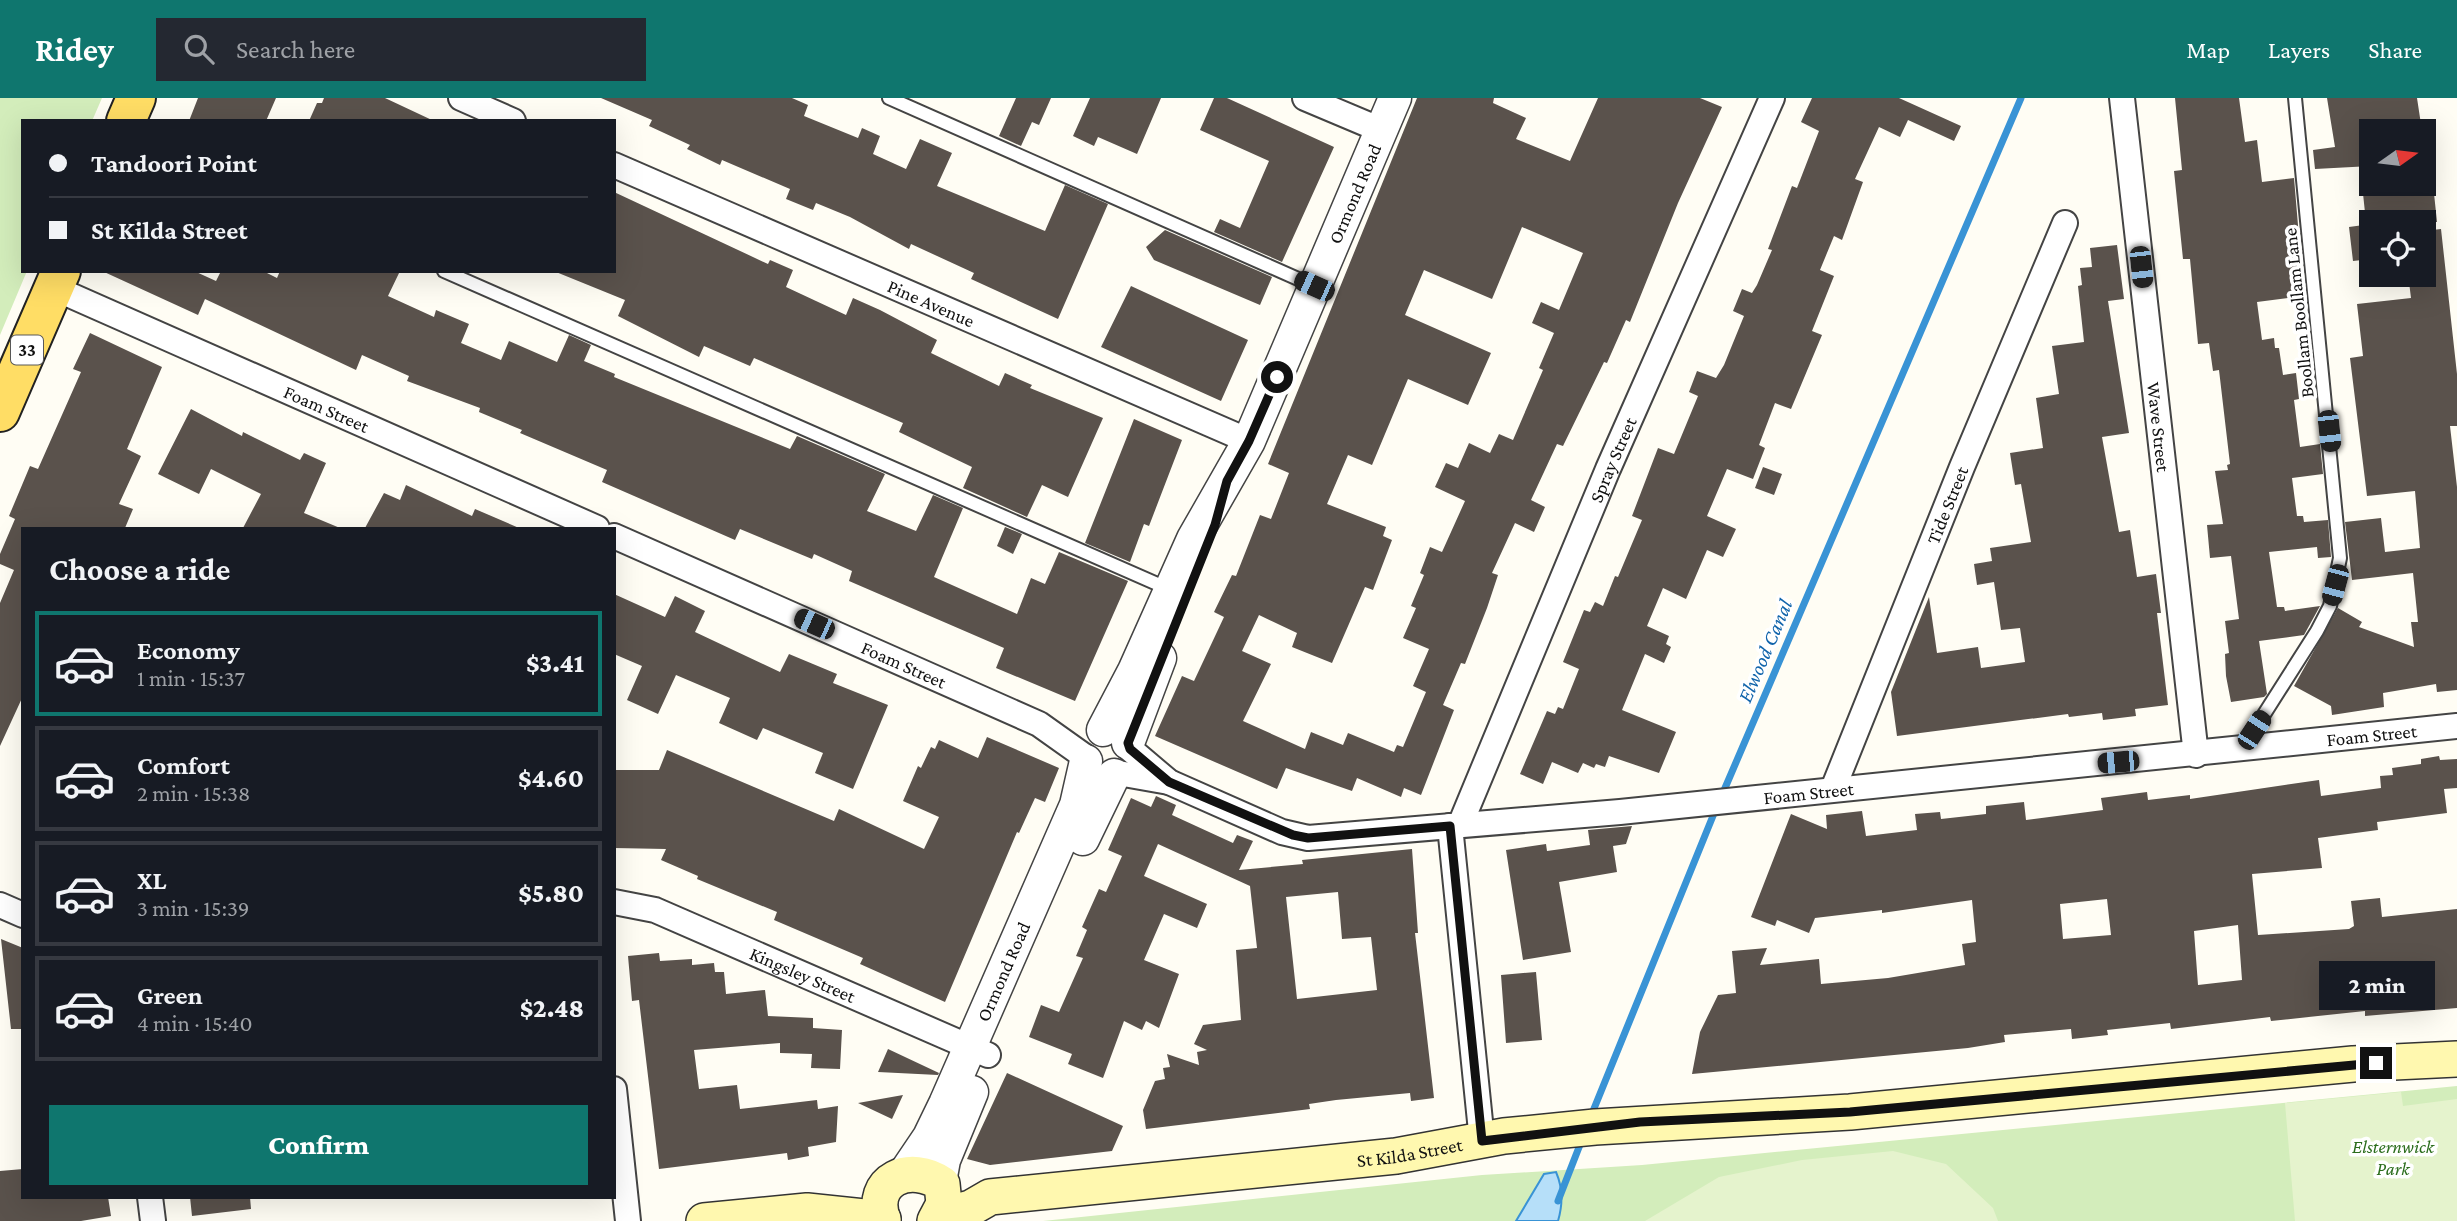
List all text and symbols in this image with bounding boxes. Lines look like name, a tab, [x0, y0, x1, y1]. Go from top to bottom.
search box	[156, 18, 646, 81]
icon: search	[180, 30, 218, 68]
text: Ridey	[35, 31, 114, 68]
text: Search here	[236, 35, 355, 64]
text: Map	[2186, 36, 2230, 63]
text: Layers	[2268, 36, 2330, 63]
text: Share	[2368, 36, 2422, 63]
north arrow	[2359, 119, 2436, 196]
map controls	[2359, 119, 2436, 287]
street label: Ormond Road	[1324, 141, 1385, 247]
text: Tandoori Point	[91, 149, 257, 178]
button: locate	[2359, 210, 2436, 287]
text: St Kilda Street	[91, 216, 248, 245]
street label: Boollam Boollam Lane	[2279, 227, 2318, 399]
car	[2129, 245, 2154, 289]
car	[1291, 268, 1338, 304]
street label: Pine Avenue	[884, 275, 978, 331]
road number: 33	[11, 336, 43, 364]
route start	[1261, 361, 1293, 393]
street label: Foam Street	[281, 381, 373, 437]
street label: Wave Street	[2143, 381, 2174, 474]
car	[2317, 409, 2342, 453]
street label: Spray Street	[1585, 413, 1641, 506]
street label: Tide Street	[1922, 463, 1972, 547]
text: Choose a ride	[49, 551, 230, 587]
car	[2320, 562, 2351, 608]
water label: Elwood Canal	[1733, 595, 1798, 706]
car	[791, 606, 838, 642]
icon: car	[53, 632, 116, 695]
text: Economy	[137, 636, 240, 665]
street label: Foam Street	[858, 637, 950, 693]
text: $3.41	[526, 649, 584, 678]
text: 1 min · 15:37	[137, 665, 245, 691]
car	[2234, 707, 2275, 753]
street label: Foam Street	[2326, 720, 2419, 750]
icon: car	[53, 747, 116, 810]
car	[2097, 750, 2140, 774]
text: Comfort	[137, 751, 230, 780]
text: $4.60	[518, 764, 584, 793]
street label: Foam Street	[1763, 778, 1855, 808]
text: 2 min · 15:38	[137, 780, 250, 806]
icon: car	[53, 862, 116, 925]
text: XL	[137, 866, 166, 895]
text: $5.80	[518, 879, 584, 908]
text: 3 min · 15:39	[137, 895, 249, 921]
street label: Ormond Road	[973, 919, 1035, 1025]
street label: Kingsley Street	[747, 943, 859, 1007]
callout: 2 min	[2318, 962, 2434, 1010]
text: 2 min	[2349, 972, 2405, 998]
icon: car	[53, 977, 116, 1040]
text: Green	[137, 981, 203, 1010]
text: $2.48	[520, 994, 584, 1023]
text: 4 min · 15:40	[137, 1010, 253, 1036]
route end	[2360, 1047, 2392, 1079]
button: Confirm	[49, 1105, 588, 1185]
street label: St Kilda Street	[1356, 1134, 1465, 1171]
park label: Elsternwick Park	[2352, 1136, 2435, 1179]

